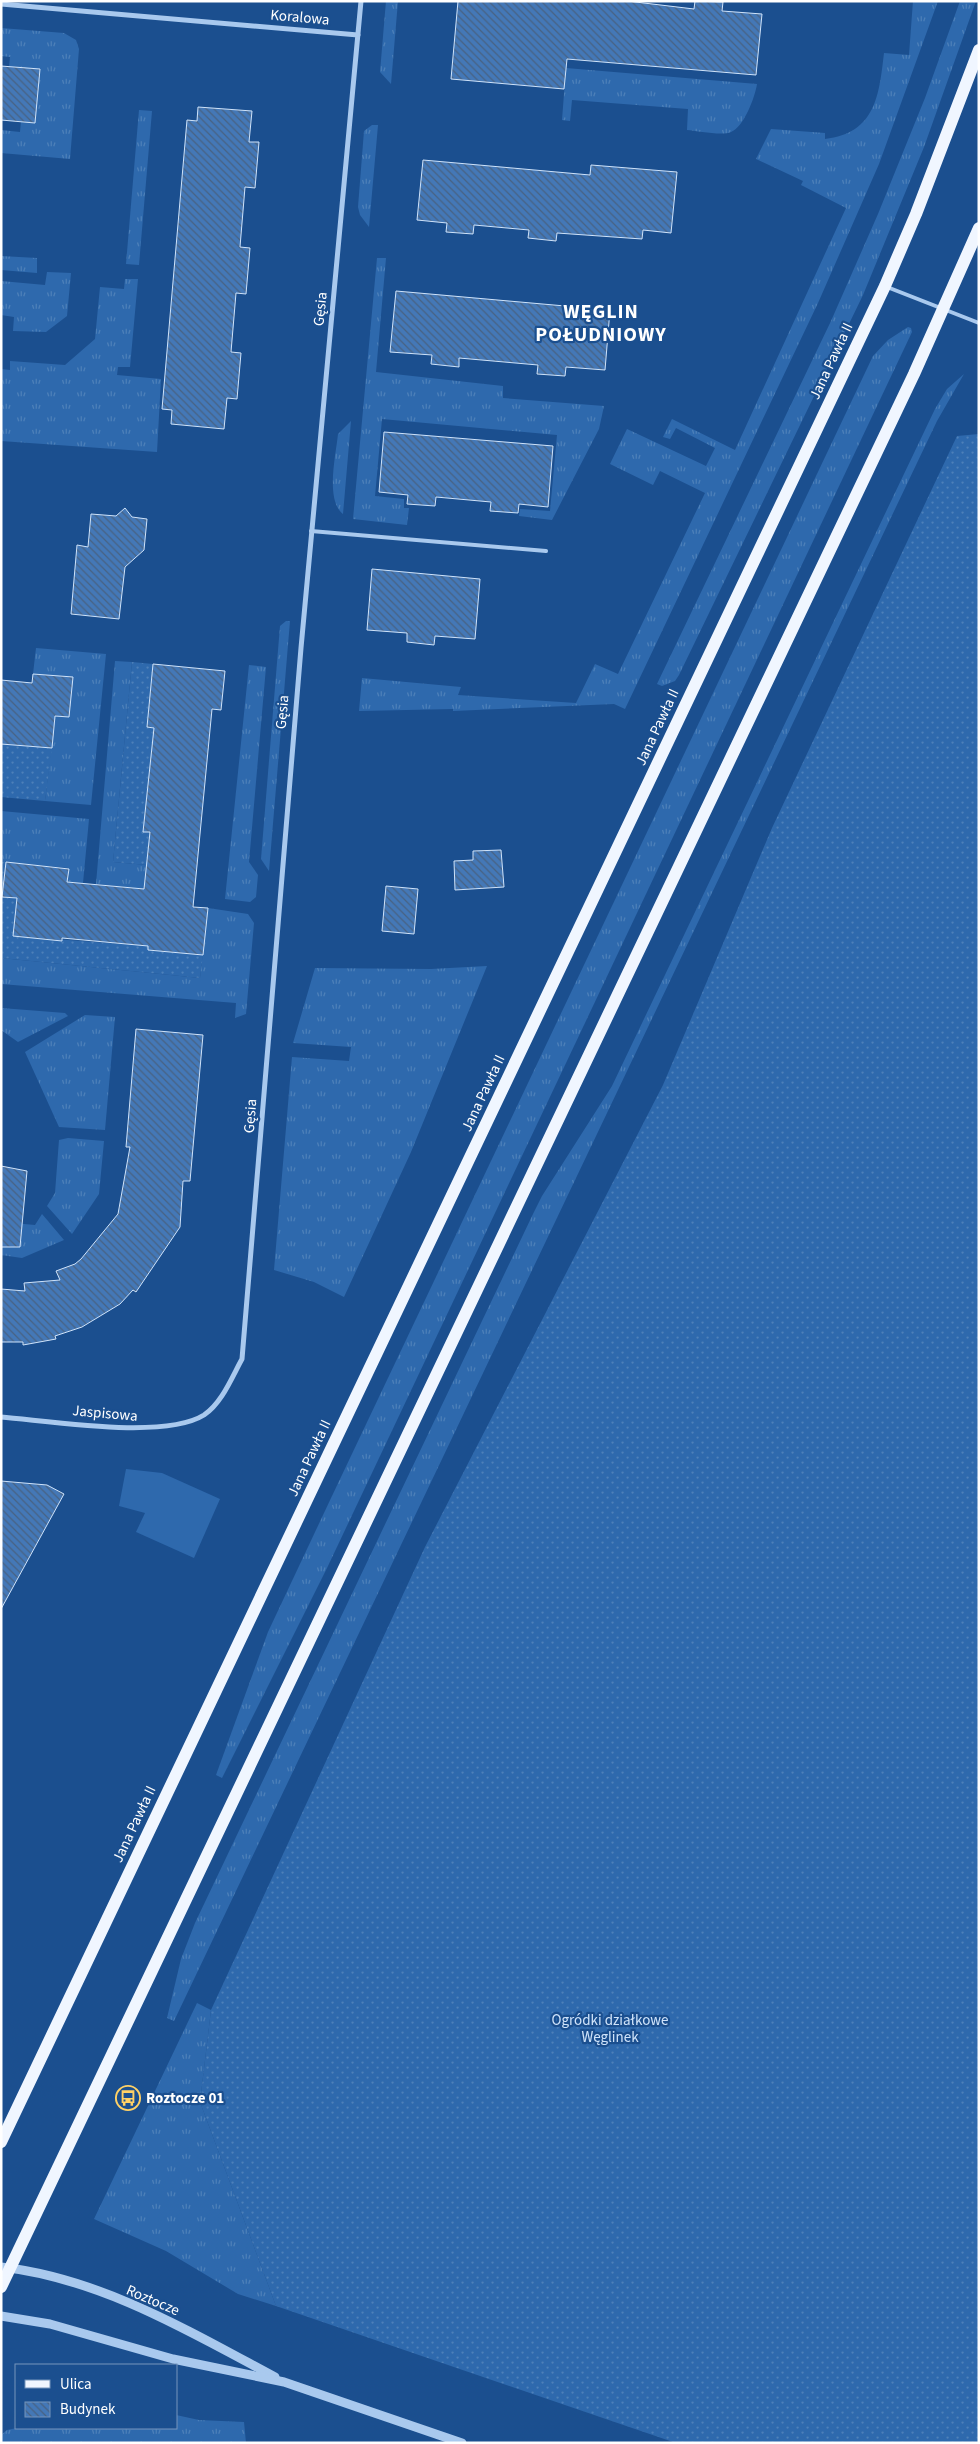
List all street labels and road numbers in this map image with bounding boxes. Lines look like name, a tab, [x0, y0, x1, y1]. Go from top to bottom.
street label: Koralowa	[270, 4, 330, 31]
street label: Gęsia	[308, 291, 333, 327]
street label: Jana Pawła II	[804, 319, 858, 403]
street label: Jana Pawła II	[630, 685, 684, 769]
street label: Gęsia	[271, 694, 294, 730]
street label: Jana Pawła II	[456, 1051, 510, 1135]
street label: Gęsia	[239, 1098, 262, 1134]
street label: Jaspisowa	[71, 1400, 139, 1427]
street label: Jana Pawła II	[282, 1416, 336, 1500]
street label: Jana Pawła II	[107, 1782, 161, 1866]
street label: Roztocze	[123, 2280, 183, 2321]

